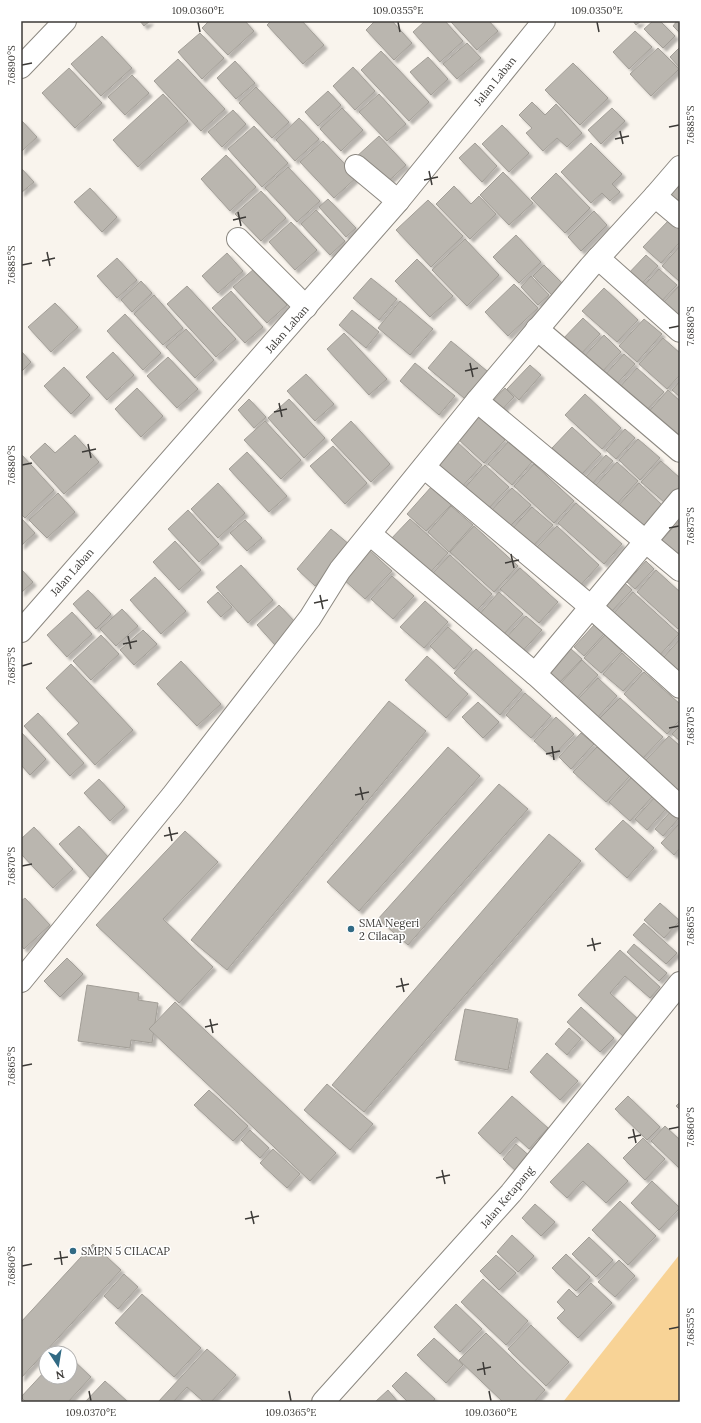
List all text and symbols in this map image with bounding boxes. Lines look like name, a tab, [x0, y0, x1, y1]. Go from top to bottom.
text: 109.0360°E	[172, 4, 224, 17]
text: 109.0355°E	[373, 4, 423, 17]
text: 109.0350°E	[571, 4, 623, 17]
text: 7.6890°S	[5, 45, 18, 85]
street label: Jalan Laban	[470, 53, 519, 109]
text: 7.6885°S	[684, 105, 697, 144]
text: 7.6885°S	[5, 245, 18, 284]
street label: Jalan Laban	[262, 302, 312, 357]
text: 7.6880°S	[684, 306, 697, 346]
text: 7.6880°S	[5, 445, 18, 485]
text: 7.6875°S	[684, 507, 697, 545]
street label: Jalan Laban	[47, 545, 97, 600]
text: 7.6875°S	[5, 647, 18, 685]
text: 7.6870°S	[684, 706, 697, 745]
text: 7.6870°S	[5, 846, 18, 885]
text: 7.6865°S	[684, 906, 697, 945]
place label: SMA Negeri 2 Cilacap	[359, 916, 419, 943]
marker: SMA Negeri 2 Cilacap	[346, 924, 356, 934]
text: 7.6865°S	[5, 1046, 18, 1085]
text: 7.6860°S	[684, 1107, 697, 1147]
street label: Jalan Ketapang	[477, 1163, 537, 1231]
place label: SMPN 5 CILACAP	[81, 1244, 170, 1258]
text: 7.6860°S	[5, 1246, 18, 1286]
marker: SMPN 5 CILACAP	[68, 1246, 78, 1256]
text: 7.6855°S	[684, 1307, 697, 1346]
north arrow	[38, 1345, 78, 1385]
text: N	[54, 1367, 66, 1383]
text: 109.0370°E	[66, 1406, 116, 1419]
text: 109.0365°E	[265, 1406, 317, 1419]
text: 109.0360°E	[465, 1406, 517, 1419]

